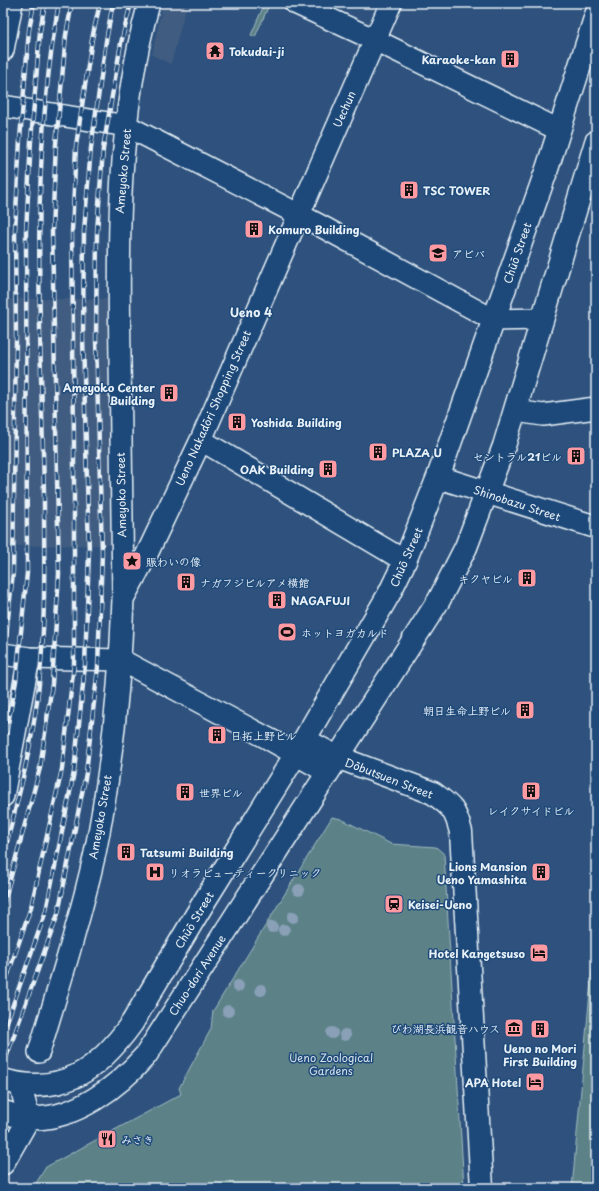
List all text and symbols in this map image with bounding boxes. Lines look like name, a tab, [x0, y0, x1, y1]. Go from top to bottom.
temple icon: Tokudai-ji	[204, 40, 226, 62]
place label: Tokudai-ji	[229, 43, 285, 60]
building icon: Karaoke-kan	[499, 48, 521, 70]
place label: Karaoke-kan	[421, 51, 496, 68]
street label: Uechun	[328, 88, 360, 130]
street label: Ameyoko Street	[111, 127, 135, 214]
building icon: TSC TOWER	[398, 179, 420, 201]
place label: TSC TOWER	[423, 182, 490, 199]
building icon: Komuro Building	[243, 218, 265, 240]
street label: Chūō Street	[499, 220, 536, 286]
place label: Komuro Building	[268, 221, 360, 238]
school or university icon: アビバ	[427, 242, 449, 264]
place label: アビバ	[452, 245, 485, 262]
district label: Ueno 4	[230, 303, 272, 321]
street label: Ueno Nakadōri Shopping Street	[171, 327, 255, 489]
place label: Ameyoko Center Building	[63, 379, 155, 409]
building icon: Ameyoko Center Building	[158, 382, 180, 404]
building icon: Yoshida Building	[226, 411, 248, 433]
place label: Yoshida Building	[251, 414, 342, 431]
building icon: PLAZA U	[367, 441, 389, 463]
place label: PLAZA U	[392, 444, 442, 461]
building icon: セントラル21ビル	[565, 445, 587, 467]
place label: セントラル21ビル	[473, 448, 562, 465]
street label: Ameyoko Street	[112, 452, 130, 538]
building icon: OAK Building	[317, 458, 339, 480]
place label: OAK Building	[240, 461, 314, 478]
street label: Shinobazu Street	[471, 481, 563, 525]
street label: Chūō Street	[385, 524, 427, 590]
place icon: 賑わいの像	[121, 550, 143, 572]
place label: 賑わいの像	[146, 553, 201, 570]
building icon: キクヤビル	[516, 567, 538, 589]
place label: キクヤビル	[458, 570, 513, 587]
building icon: ナガフジビルアメ横館	[175, 571, 197, 593]
place label: ナガフジビルアメ横館	[200, 574, 309, 591]
building icon: NAGAFUJI	[266, 589, 288, 611]
place label: NAGAFUJI	[291, 592, 350, 609]
sports icon: ホットヨガカルド	[276, 621, 298, 643]
place label: ホットヨガカルド	[301, 624, 389, 641]
building icon: 朝日生命上野ビル	[514, 699, 536, 721]
place label: 朝日生命上野ビル	[423, 702, 511, 719]
building icon: 日拓上野ビル	[206, 724, 228, 746]
place label: 日拓上野ビル	[231, 727, 297, 744]
street label: Dōbutsuen Street	[342, 753, 436, 803]
street label: Ameyoko Street	[84, 773, 116, 860]
building icon: レイクサイドビル	[520, 780, 542, 802]
building icon: 世界ビル	[174, 781, 196, 803]
place label: 世界ビル	[199, 784, 243, 801]
place label: レイクサイドビル	[488, 802, 574, 819]
building icon: Tatsumi Building	[115, 841, 137, 863]
place label: Tatsumi Building	[140, 844, 234, 861]
place label: Lions Mansion Ueno Yamashita	[437, 858, 527, 888]
hospital icon: リオラビューティークリニック	[144, 861, 166, 883]
building icon: Lions Mansion Ueno Yamashita	[530, 861, 552, 883]
place label: リオラビューティークリニック	[169, 864, 321, 881]
street label: Chūō Street	[170, 888, 218, 952]
station icon: Keisei-Ueno	[383, 893, 405, 915]
place label: Keisei-Ueno	[408, 896, 472, 913]
street label: Chuo-dori Avenue	[164, 931, 230, 1019]
hotel icon: Hotel Kangetsuso	[528, 942, 550, 964]
place label: Hotel Kangetsuso	[429, 945, 526, 962]
museum icon: びわ湖長浜観音ハウス	[503, 1017, 525, 1039]
building icon: Ueno no Mori First Building	[529, 1018, 551, 1040]
place label: びわ湖長浜観音ハウス	[391, 1020, 500, 1037]
place label: Ueno no Mori First Building	[503, 1040, 577, 1070]
park label: Ueno Zoological Gardens	[289, 1049, 373, 1079]
hotel icon: APA Hotel	[524, 1071, 546, 1093]
place label: APA Hotel	[464, 1074, 521, 1091]
restaurant icon: みさき	[96, 1128, 118, 1150]
place label: みさき	[121, 1131, 154, 1148]

